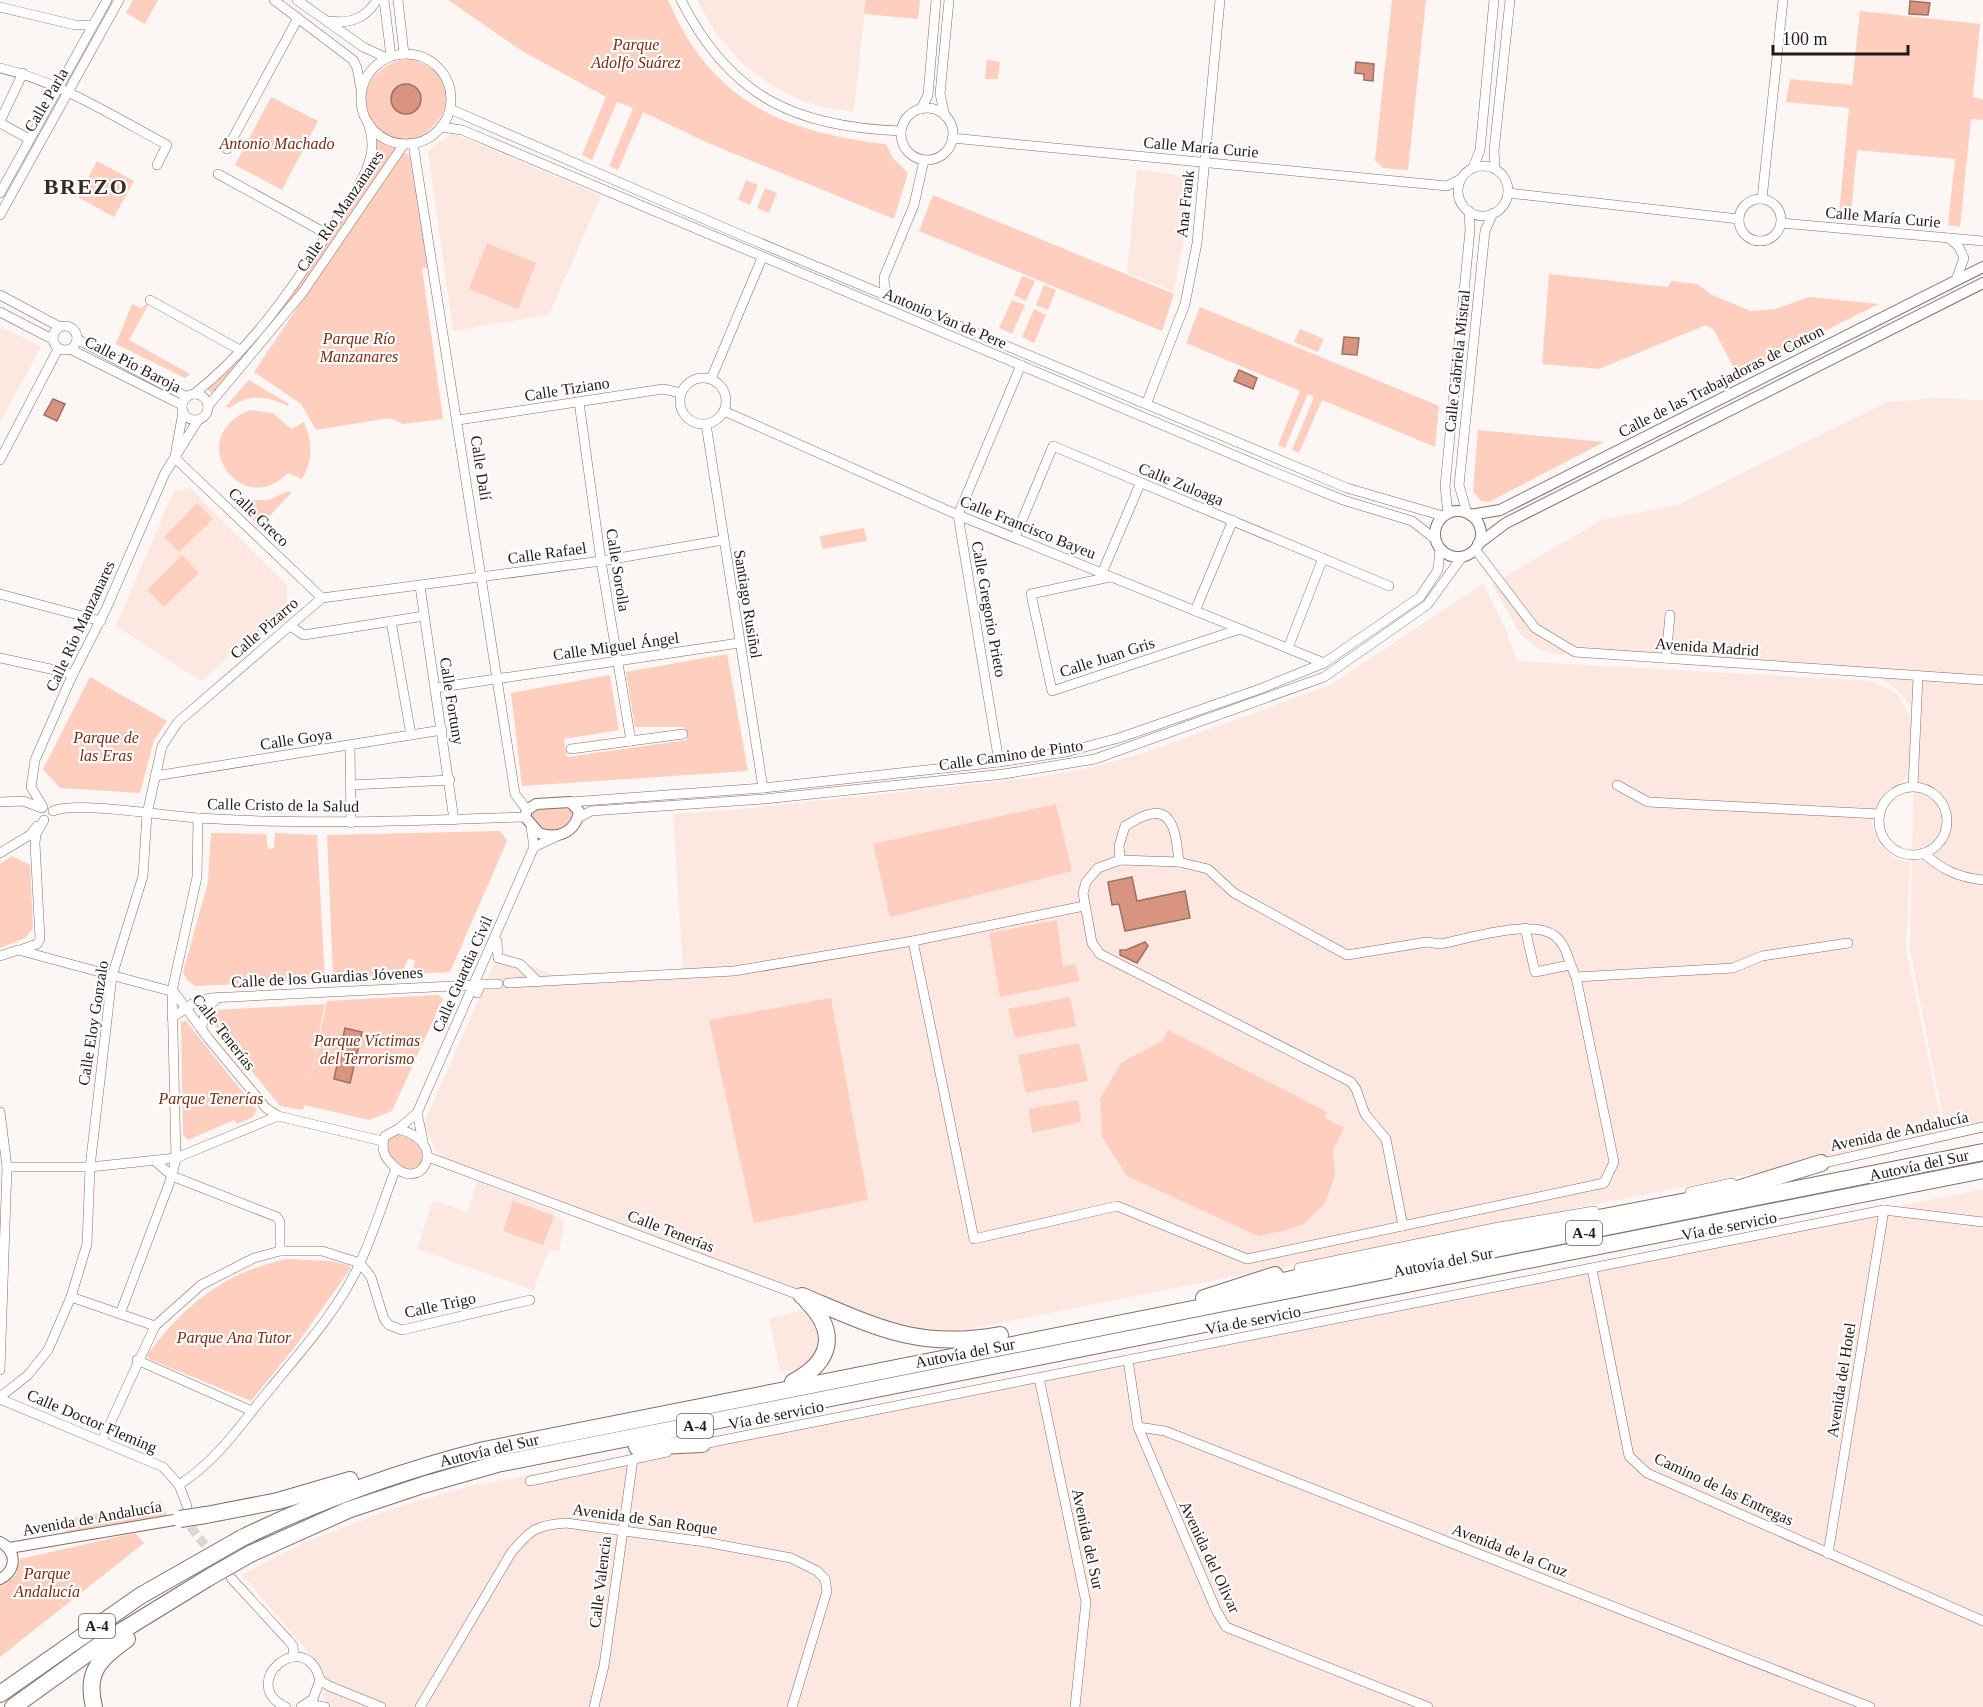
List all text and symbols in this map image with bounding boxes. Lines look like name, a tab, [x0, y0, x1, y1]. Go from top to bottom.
scale bar	[1773, 18, 1908, 56]
text: 100 m	[1782, 29, 1828, 49]
park label: Parque Adolfo Suárez	[590, 36, 682, 72]
street label: Calle Parla	[21, 65, 71, 135]
street label: Calle María Curie	[1143, 133, 1259, 161]
park label: Antonio Machado	[218, 135, 335, 152]
street label: Calle Río Manzanares	[293, 147, 387, 275]
street label: Ana Frank	[1173, 169, 1197, 239]
district label: BREZO	[44, 174, 128, 199]
street label: Calle María Curie	[1825, 203, 1941, 231]
street label: Antonio Van de Pere	[881, 284, 1009, 352]
street label: Calle Gabriela Mistral	[1441, 288, 1473, 433]
street label: Calle de las Trabajadoras de Cotton	[1616, 322, 1827, 441]
park label: Parque Río Manzanares	[319, 330, 398, 365]
street label: Calle Pío Baroja	[82, 332, 184, 396]
street label: Calle Tiziano	[523, 374, 611, 404]
street label: Calle Dalí	[467, 434, 495, 502]
street label: Calle Zuloaga	[1136, 459, 1226, 510]
street label: Calle Greco	[225, 484, 293, 550]
street label: Calle Francisco Bayeu	[957, 492, 1098, 563]
street label: Calle Sorolla	[603, 527, 633, 613]
street label: Calle Rafael	[506, 539, 588, 567]
street label: Calle Gregorio Prieto	[968, 540, 1009, 678]
street label: Santiago Rusiñol	[730, 548, 765, 660]
street label: Calle Río Manzanares	[42, 558, 118, 694]
street label: Calle Pizarro	[227, 594, 301, 662]
street label: Calle Miguel Ángel	[552, 628, 681, 664]
street label: Calle Juan Gris	[1057, 634, 1157, 680]
street label: Avenida Madrid	[1654, 635, 1760, 659]
street label: Calle Fortuny	[436, 656, 467, 746]
street label: Calle Goya	[259, 725, 333, 754]
park label: Parque de las Eras	[72, 729, 139, 764]
street label: Calle Camino de Pinto	[938, 736, 1084, 774]
street label: Calle Cristo de la Salud	[207, 795, 359, 815]
street label: Calle Guardia Civil	[429, 913, 495, 1035]
street label: Calle Eloy Gonzalo	[75, 959, 112, 1087]
street label: Calle de los Guardias Jóvenes	[231, 963, 423, 991]
street label: Calle Tenerías	[189, 991, 259, 1073]
park label: Parque Víctimas del Terrorismo	[313, 1032, 420, 1067]
park label: Parque Tenerías	[157, 1090, 264, 1108]
street label: Avenida de Andalucía	[1828, 1108, 1970, 1154]
street label: Autovía del Sur	[1868, 1146, 1971, 1184]
street label: Calle Tenerías	[625, 1207, 717, 1255]
street label: Vía de servicio	[1680, 1208, 1778, 1244]
road number: A-4	[1566, 1221, 1602, 1245]
street label: Autovía del Sur	[1392, 1244, 1495, 1280]
street label: Calle Trigo	[403, 1289, 477, 1322]
street label: Vía de servicio	[1204, 1302, 1302, 1338]
street label: Avenida del Hotel	[1824, 1321, 1859, 1439]
park label: Parque Ana Tutor	[176, 1329, 292, 1347]
street label: Autovía del Sur	[914, 1335, 1017, 1371]
street label: Calle Doctor Fleming	[24, 1386, 160, 1457]
street label: Vía de servicio	[727, 1397, 825, 1433]
road number: A-4	[677, 1414, 713, 1438]
street label: Autovía del Sur	[438, 1430, 541, 1470]
street label: Camino de las Entregas	[1651, 1449, 1796, 1530]
street label: Avenida del Sur	[1069, 1487, 1107, 1592]
street label: Avenida de Andalucía	[21, 1497, 163, 1539]
street label: Avenida del Olivar	[1177, 1498, 1244, 1616]
street label: Avenida de San Roque	[571, 1500, 718, 1539]
street label: Avenida de la Cruz	[1450, 1520, 1570, 1580]
street label: Calle Valencia	[586, 1535, 614, 1629]
park label: Parque Andalucía	[13, 1565, 80, 1600]
road number: A-4	[79, 1614, 115, 1638]

